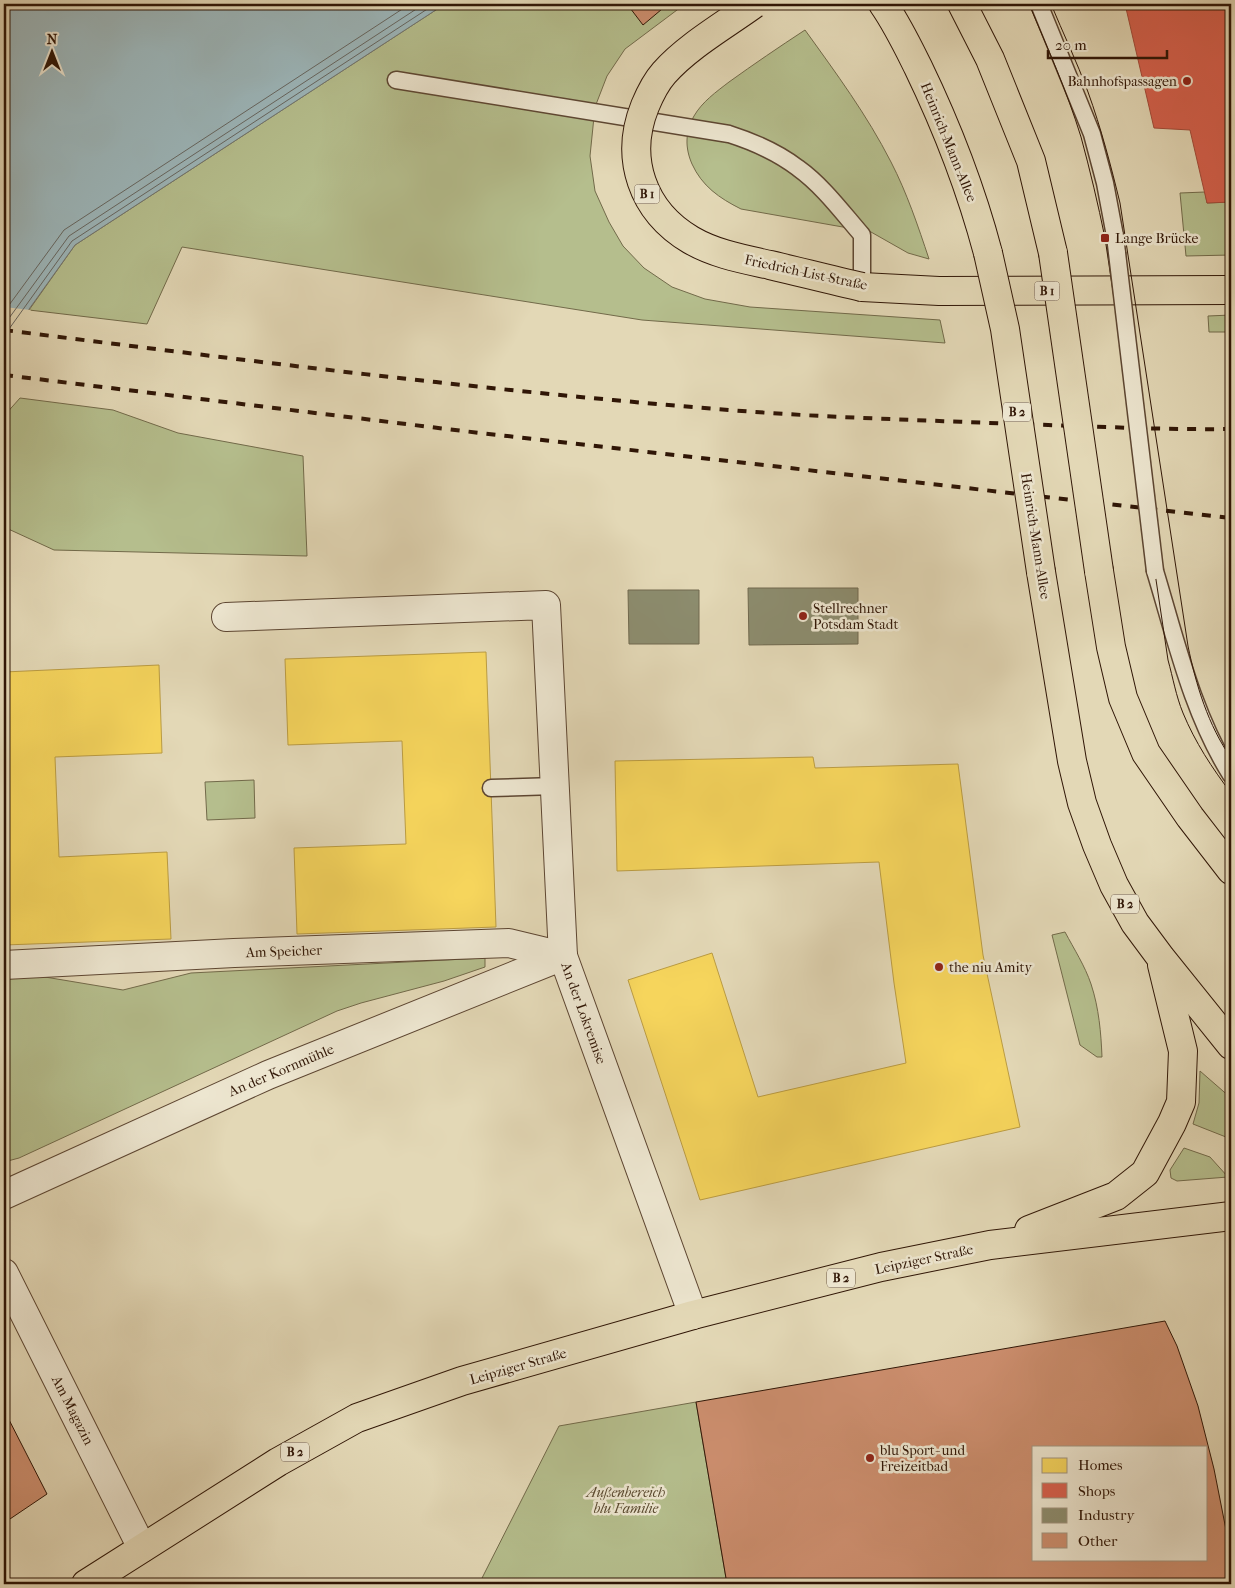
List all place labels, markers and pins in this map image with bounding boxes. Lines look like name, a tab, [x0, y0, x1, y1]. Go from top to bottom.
place label: Bahnhofspassagen	[1067, 73, 1177, 90]
marker: Bahnhofspassagen	[1181, 75, 1193, 87]
place label: Lange Brücke	[1115, 230, 1199, 247]
marker: Lange Brücke	[1099, 232, 1111, 244]
place label: Stellrechner Potsdam Stadt	[813, 600, 898, 633]
marker: Stellrechner Potsdam Stadt	[797, 610, 809, 622]
place label: the niu Amity	[949, 959, 1033, 976]
marker: the niu Amity	[933, 961, 945, 973]
place label: blu Sport- und Freizeitbad	[879, 1442, 965, 1475]
marker: blu Sport- und Freizeitbad	[864, 1452, 876, 1464]

